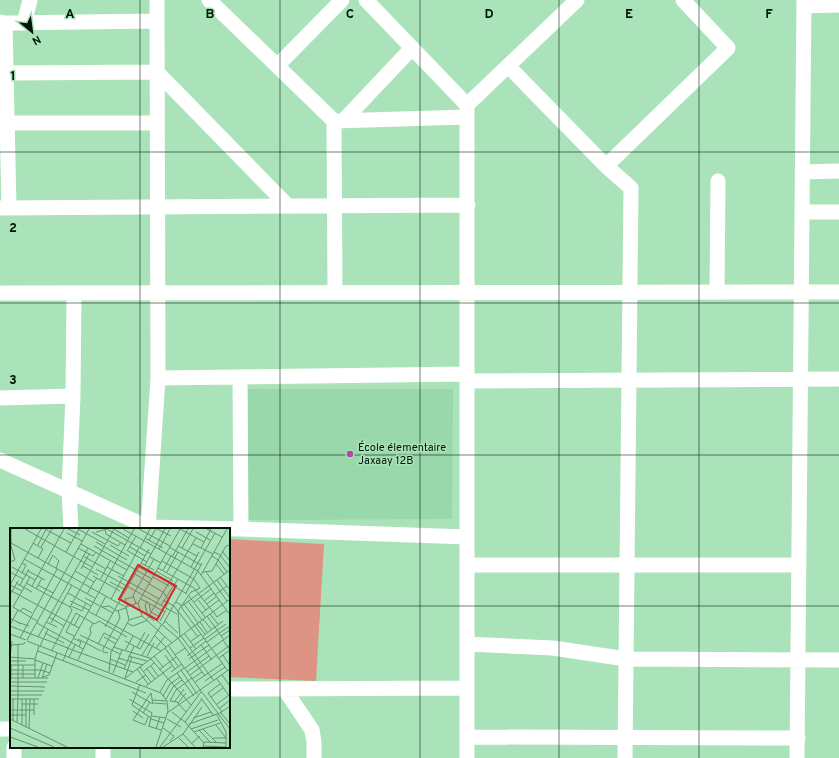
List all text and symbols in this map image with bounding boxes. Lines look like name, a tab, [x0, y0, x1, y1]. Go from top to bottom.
text: A	[65, 7, 75, 23]
text: B	[206, 7, 215, 23]
text: C	[346, 7, 354, 23]
text: D	[484, 7, 494, 23]
text: E	[625, 7, 633, 23]
text: F	[765, 7, 773, 23]
north arrow	[12, 12, 52, 52]
text: N	[30, 32, 43, 48]
text: 1	[10, 69, 16, 85]
text: 2	[9, 221, 17, 237]
text: 3	[9, 373, 17, 389]
place label: École élementaire Jaxaay 12B	[358, 440, 446, 468]
marker: École élementaire Jaxaay 12B	[345, 449, 355, 459]
inset map	[10, 528, 230, 748]

